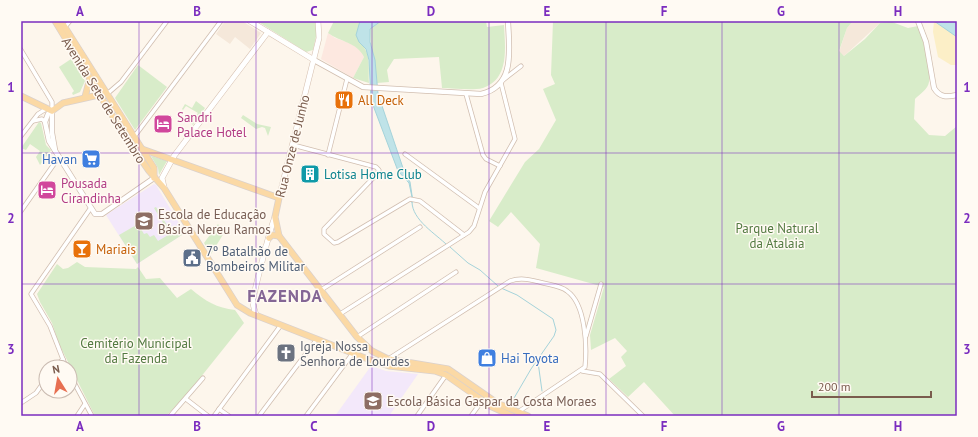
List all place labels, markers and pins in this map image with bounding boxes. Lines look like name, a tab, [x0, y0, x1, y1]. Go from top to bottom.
restaurant icon: All Deck	[333, 89, 355, 111]
place label: All Deck	[358, 92, 404, 109]
place label: Sandri Palace Hotel	[177, 109, 247, 141]
hotel icon: Sandri Palace Hotel	[152, 113, 174, 135]
supermarket icon: Havan	[80, 148, 102, 170]
place label: Havan	[42, 151, 77, 168]
building icon: Lotisa Home Club	[299, 163, 321, 185]
place label: Lotisa Home Club	[324, 166, 422, 183]
place label: Pousada Cirandinha	[61, 175, 121, 207]
hotel icon: Pousada Cirandinha	[36, 179, 58, 201]
place label: Escola de Educação Básica Nereu Ramos	[158, 206, 271, 238]
school or university icon: Escola de Educação Básica Nereu Ramos	[133, 210, 155, 232]
bar icon: Mariais	[71, 238, 93, 260]
place label: Mariais	[96, 241, 136, 258]
place label: 7º Batalhão de Bombeiros Militar	[206, 243, 305, 275]
public building icon: 7º Batalhão de Bombeiros Militar	[181, 247, 203, 269]
place label: Igreja Nossa Senhora de Lourdes	[300, 338, 410, 370]
church icon: Igreja Nossa Senhora de Lourdes	[275, 342, 297, 364]
shop icon: Hai Toyota	[476, 347, 498, 369]
place label: Hai Toyota	[501, 350, 559, 367]
school or university icon: Escola Básica Gaspar da Costa Moraes	[362, 390, 384, 412]
place label: Escola Básica Gaspar da Costa Moraes	[387, 393, 597, 410]

